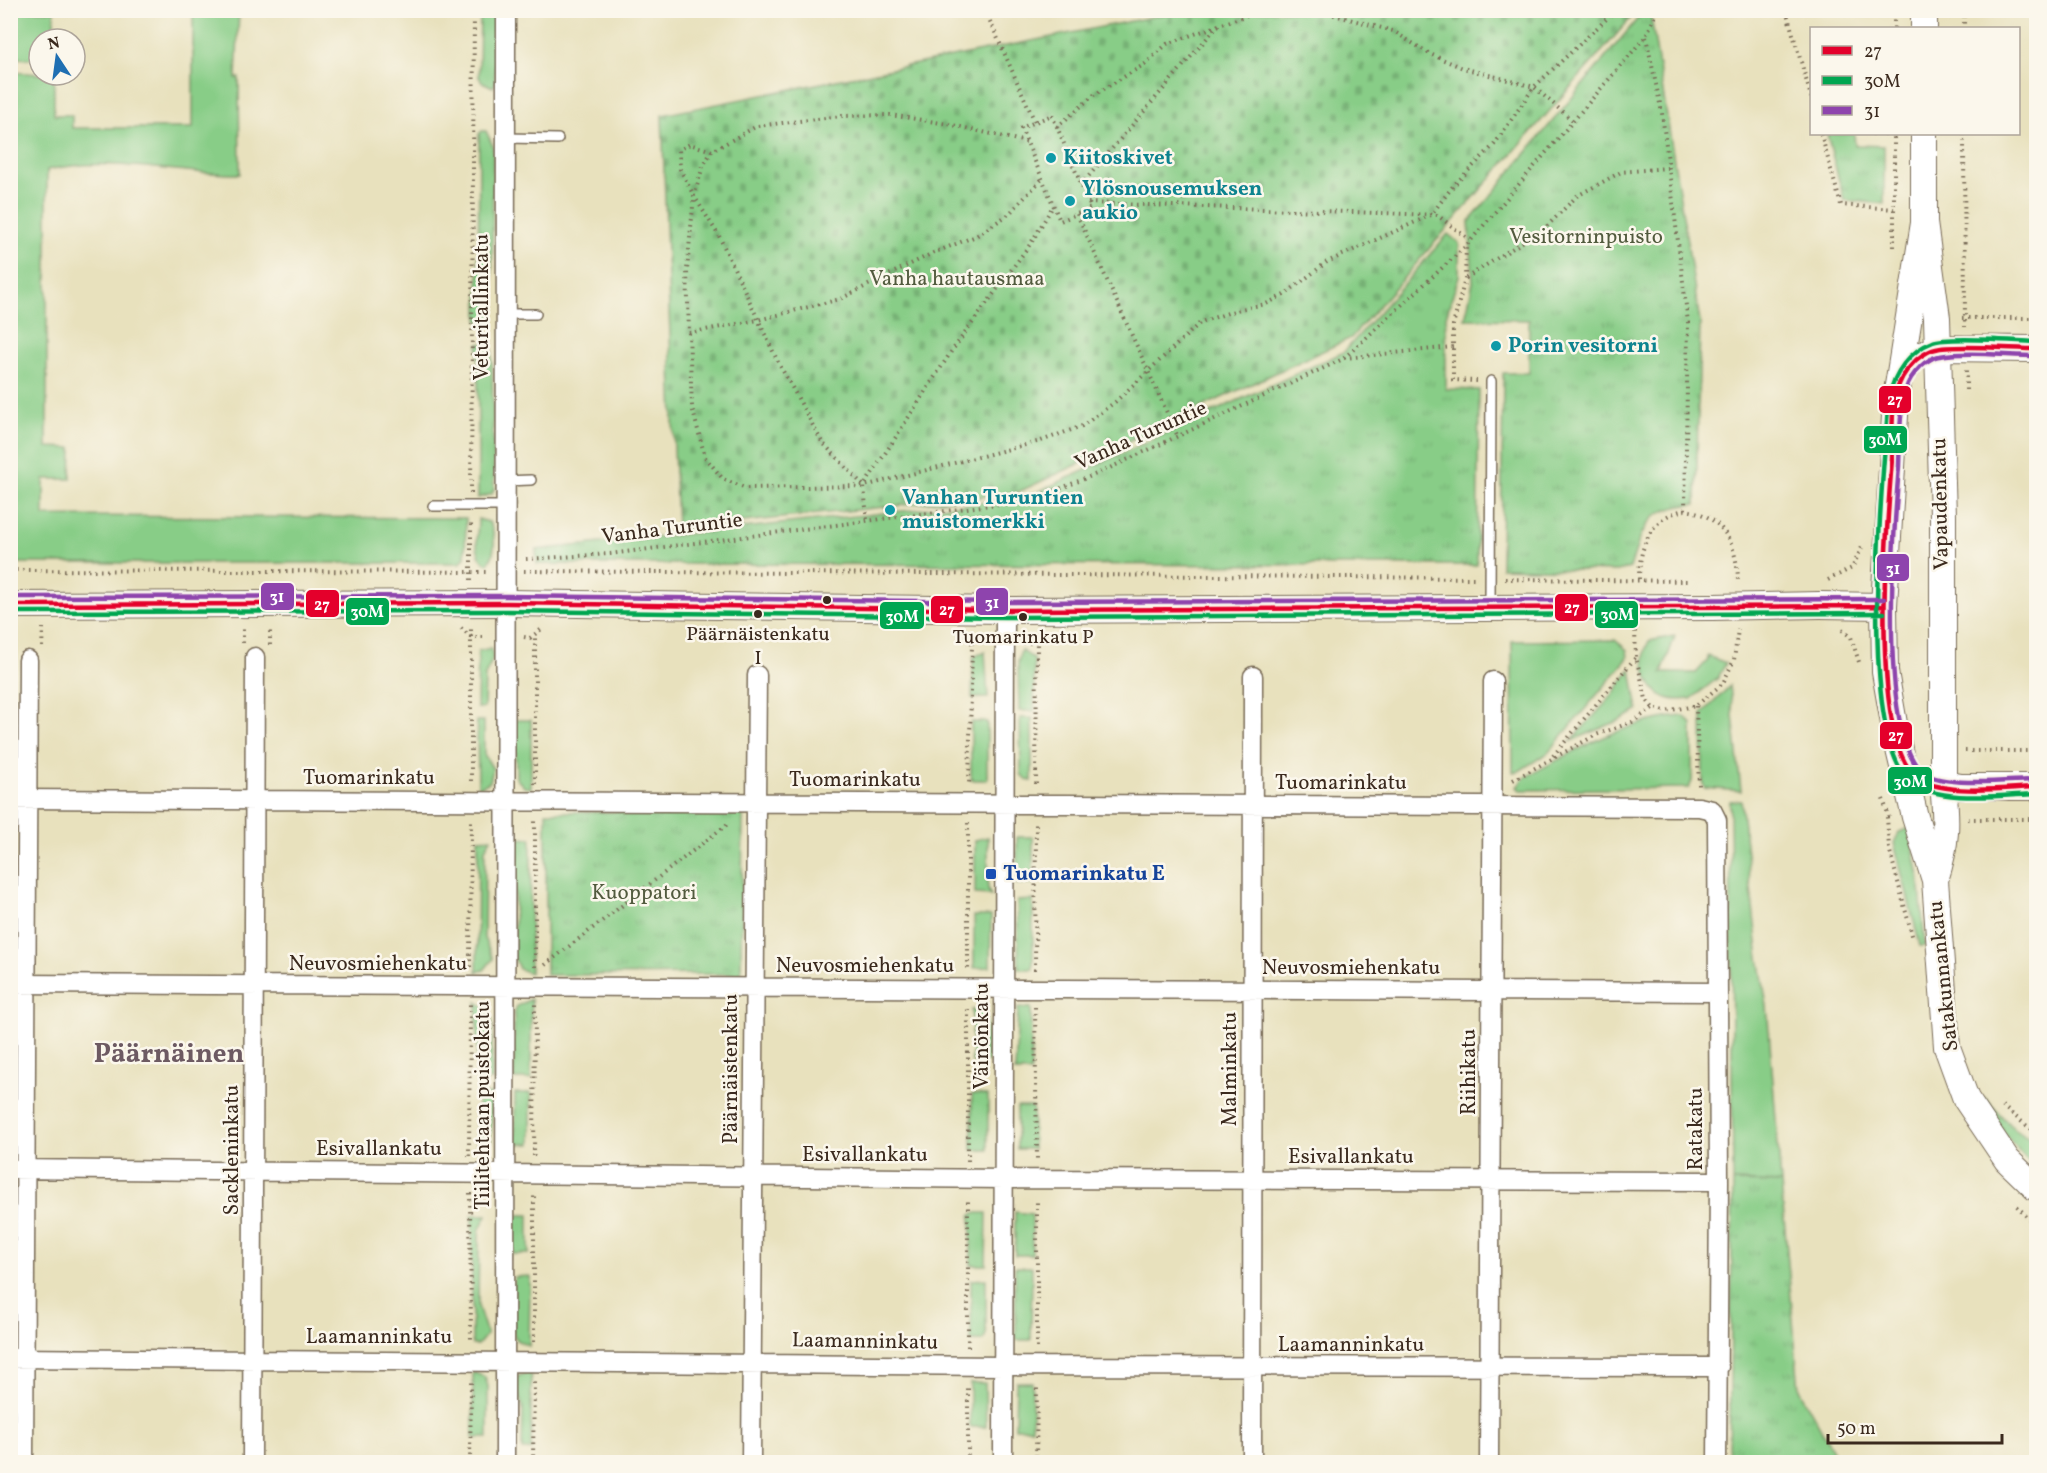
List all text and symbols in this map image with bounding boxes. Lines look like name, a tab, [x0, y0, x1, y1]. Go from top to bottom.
north arrow	[27, 27, 87, 87]
legend	[1810, 27, 2020, 135]
text: N	[46, 32, 63, 56]
text: 27	[1864, 40, 1882, 65]
text: 30M	[1864, 70, 1901, 95]
text: 31	[1864, 100, 1880, 125]
place label: Kiitoskivet	[1063, 144, 1173, 173]
marker: Kiitoskivet	[1044, 151, 1058, 165]
place label: Ylösnousemuksen aukio	[1082, 175, 1263, 228]
marker: Ylösnousemuksen aukio	[1063, 194, 1077, 208]
park label: Vesitorninpuisto	[1509, 223, 1663, 252]
street label: Veturitallinkatu	[468, 234, 497, 380]
park label: Vanha hautausmaa	[869, 265, 1045, 294]
place label: Porin vesitorni	[1508, 332, 1658, 361]
marker: Porin vesitorni	[1489, 339, 1503, 353]
line badge: 27	[1878, 385, 1912, 414]
text: 27	[1887, 390, 1903, 412]
street label: Vanha Turuntie	[1070, 394, 1212, 478]
line badge: 30M	[1863, 425, 1908, 454]
text: 30M	[1868, 430, 1902, 452]
street label: Vapaudenkatu	[1925, 438, 1957, 570]
place label: Vanhan Turuntien muistomerkki	[902, 484, 1084, 537]
marker: Vanhan Turuntien muistomerkki	[883, 503, 897, 517]
street label: Vanha Turuntie	[600, 506, 744, 552]
line badge: 31	[1876, 553, 1910, 582]
text: 31	[1886, 559, 1900, 581]
line badge: 31	[260, 582, 295, 611]
text: 31	[270, 587, 284, 609]
line badge: 31	[975, 587, 1009, 616]
line badge: 27	[305, 589, 340, 618]
text: 31	[985, 593, 999, 615]
line badge: 27	[1554, 593, 1589, 622]
unlabelled marker	[821, 594, 833, 606]
text: 27	[314, 595, 330, 617]
line badge: 27	[930, 595, 964, 624]
line badge: 30M	[345, 597, 390, 626]
text: 27	[1564, 598, 1580, 620]
text: 27	[939, 600, 955, 622]
line badge: 30M	[1594, 600, 1639, 629]
line badge: 30M	[879, 601, 925, 630]
text: 30M	[350, 602, 384, 624]
text: 30M	[1600, 605, 1634, 627]
text: 30M	[885, 607, 919, 629]
marker: Päärnäistenkatu I	[752, 608, 764, 620]
marker: Tuomarinkatu P	[1017, 611, 1029, 623]
place label: Päärnäistenkatu I	[686, 621, 830, 673]
place label: Tuomarinkatu P	[952, 624, 1094, 652]
line badge: 27	[1879, 721, 1913, 750]
text: 27	[1888, 726, 1904, 748]
street label: Tuomarinkatu	[303, 764, 435, 793]
street label: Tuomarinkatu	[789, 766, 921, 795]
line badge: 30M	[1887, 766, 1933, 795]
street label: Tuomarinkatu	[1275, 769, 1407, 798]
text: 30M	[1893, 772, 1927, 794]
place label: Tuomarinkatu E	[1003, 860, 1165, 889]
marker: Tuomarinkatu E	[984, 867, 998, 881]
park label: Kuoppatori	[592, 879, 696, 908]
street label: Satakunnankatu	[1922, 899, 1966, 1053]
street label: Neuvosmiehenkatu	[289, 950, 467, 979]
street label: Neuvosmiehenkatu	[776, 952, 954, 981]
street label: Neuvosmiehenkatu	[1262, 954, 1440, 983]
street label: Väinönkatu	[968, 983, 997, 1089]
street label: Päärnäistenkatu	[717, 994, 746, 1144]
street label: Tiilitehtaan puistokatu	[469, 1000, 498, 1210]
street label: Malminkatu	[1216, 1012, 1245, 1126]
street label: Riihikatu	[1455, 1029, 1484, 1115]
district label: Päärnäinen	[94, 1036, 244, 1074]
street label: Sackleninkatu	[218, 1085, 247, 1215]
street label: Ratakatu	[1682, 1087, 1711, 1171]
street label: Esivallankatu	[316, 1135, 442, 1164]
street label: Esivallankatu	[802, 1141, 928, 1170]
street label: Esivallankatu	[1288, 1143, 1414, 1172]
street label: Laamanninkatu	[306, 1323, 452, 1352]
street label: Laamanninkatu	[792, 1326, 938, 1358]
street label: Laamanninkatu	[1278, 1331, 1424, 1360]
scale bar	[1828, 1407, 2002, 1445]
text: 50 m	[1837, 1417, 1876, 1442]

